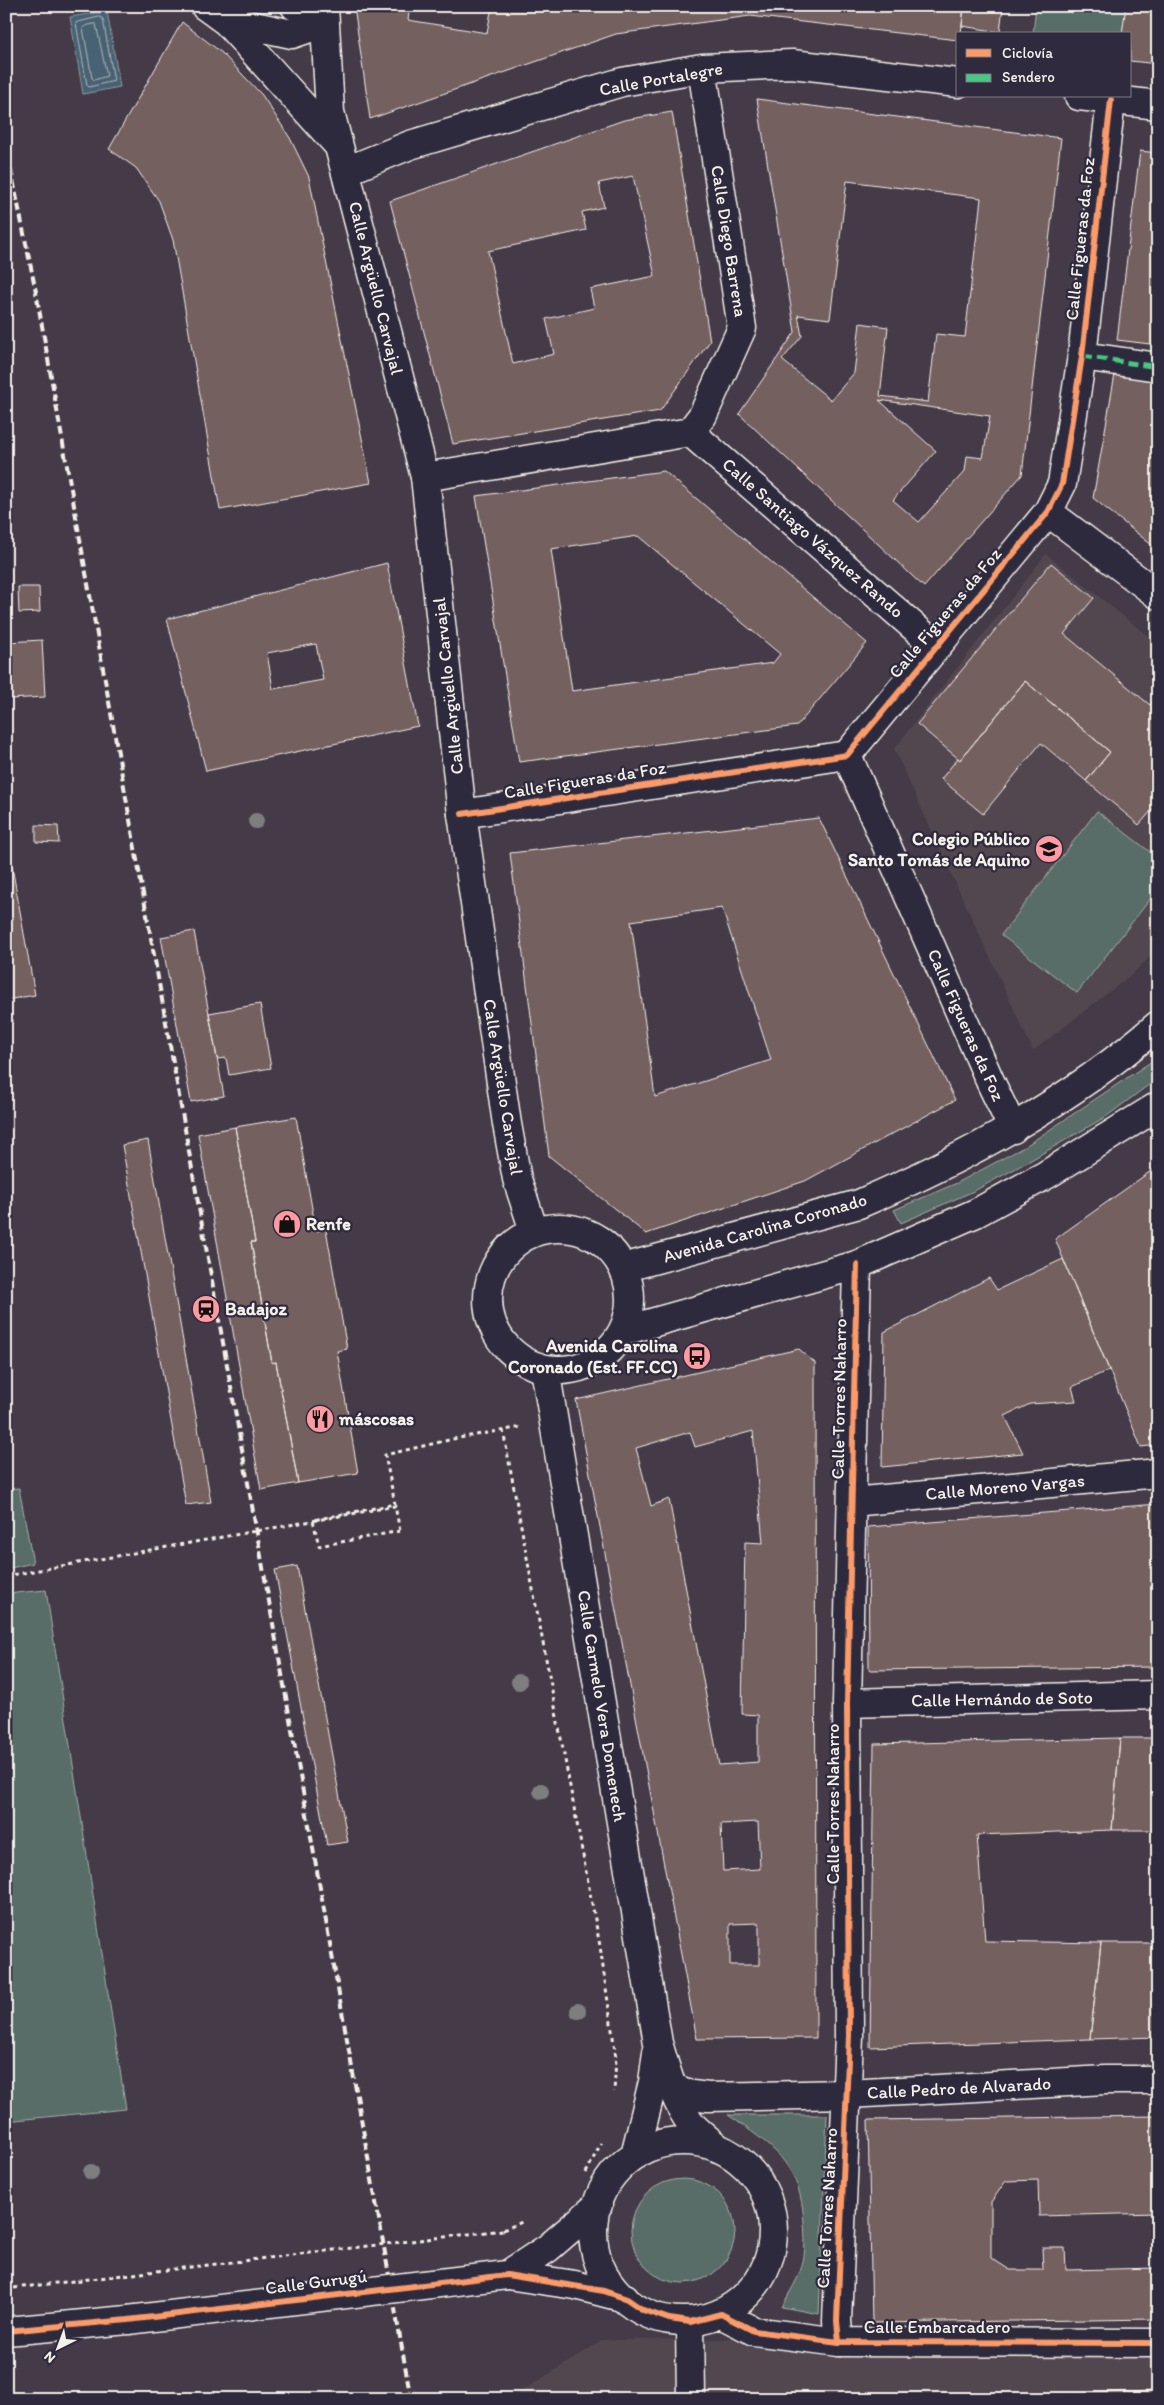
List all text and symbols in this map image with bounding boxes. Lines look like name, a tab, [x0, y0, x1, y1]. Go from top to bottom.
legend	[956, 32, 1132, 98]
text: Ciclovía	[1002, 44, 1053, 62]
street label: Calle Portalegre	[597, 57, 725, 101]
text: Sendero	[1002, 68, 1055, 86]
street label: Calle Figueras da Foz	[1060, 156, 1100, 322]
street label: Calle Diego Barrena	[706, 164, 752, 319]
street label: Calle Argüello Carvajal	[344, 199, 408, 377]
street label: Calle Santiago Vázquez Rando	[718, 453, 908, 623]
street label: Calle Figueras da Foz	[884, 543, 1007, 683]
street label: Calle Argüello Carvajal	[428, 596, 468, 776]
street label: Calle Figueras da Foz	[502, 756, 668, 804]
place label: Colegio Público Santo Tomás de Aquino	[848, 828, 1030, 871]
school or university icon: Colegio Público Santo Tomás de Aquino	[1034, 834, 1064, 864]
street label: Calle Figueras da Foz	[923, 946, 1010, 1105]
street label: Calle Argüello Carvajal	[478, 997, 528, 1177]
street label: Avenida Carolina Coronado	[661, 1188, 869, 1268]
shop icon: Renfe	[272, 1209, 302, 1239]
place label: Renfe	[306, 1213, 351, 1235]
station icon: Badajoz	[191, 1294, 221, 1324]
place label: Badajoz	[225, 1298, 287, 1320]
street label: Calle Torres Naharro	[827, 1318, 851, 1480]
place label: Avenida Carolina Coronado (Est. FF.CC)	[508, 1335, 679, 1378]
bus stop icon: Avenida Carolina Coronado (Est. FF.CC)	[682, 1341, 712, 1371]
restaurant icon: máscosas	[305, 1404, 335, 1434]
place label: máscosas	[338, 1408, 414, 1430]
street label: Calle Moreno Vargas	[924, 1469, 1086, 1505]
street label: Calle Carmelo Vera Domenech	[573, 1589, 631, 1824]
street label: Calle Hernándo de Soto	[911, 1686, 1093, 1712]
street label: Calle Torres Naharro	[822, 1724, 844, 1885]
street label: Calle Pedro de Alvarado	[866, 2072, 1052, 2104]
street label: Calle Torres Naharro	[812, 2127, 842, 2289]
street label: Calle Gurugú	[264, 2265, 368, 2299]
street label: Calle Embarcadero	[864, 2316, 1010, 2338]
north arrow	[32, 2322, 82, 2372]
text: N	[40, 2348, 59, 2367]

